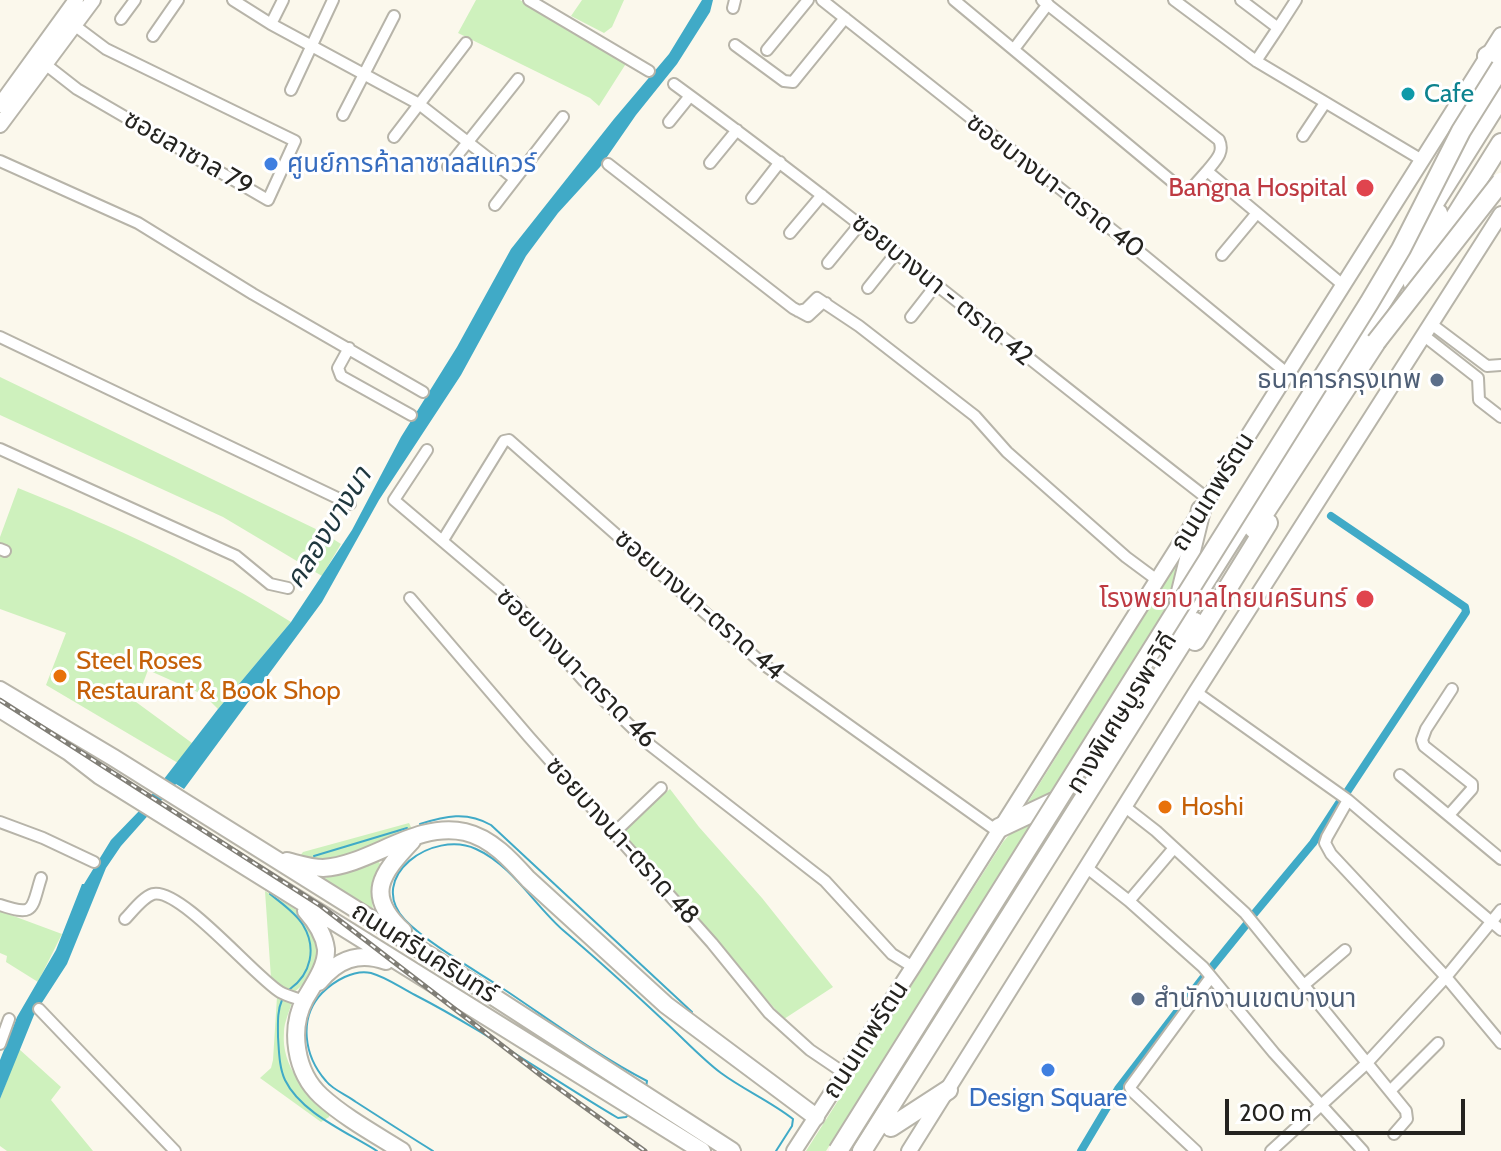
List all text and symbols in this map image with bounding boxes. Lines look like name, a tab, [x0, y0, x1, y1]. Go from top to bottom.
place label: Cafe	[1424, 78, 1474, 110]
marker: Cafe	[1399, 85, 1417, 103]
street label: ซอยลาซาล 79	[118, 104, 258, 202]
street label: ซอยบางนา-ตราด 40	[960, 107, 1150, 265]
place label: ศูนย์การค้าลาซาลสแควร์	[287, 148, 536, 180]
marker: ศูนย์การค้าลาซาลสแควร์	[262, 155, 280, 173]
place label: Bangna Hospital	[1168, 172, 1347, 204]
marker: Bangna Hospital	[1354, 177, 1376, 199]
street label: ซอยบางนา - ตราด 42	[845, 207, 1039, 373]
place label: ธนาคารกรุงเทพ	[1257, 364, 1421, 396]
marker: ธนาคารกรุงเทพ	[1428, 371, 1446, 389]
street label: ถนนเทพรัตน	[1164, 427, 1262, 557]
water label: คลองบางนา	[279, 461, 379, 595]
street label: ซอยบางนา-ตราด 44	[608, 523, 790, 687]
street label: ซอยบางนา-ตราด 46	[489, 581, 663, 755]
place label: โรงพยาบาลไทยนครินทร์	[1099, 583, 1347, 615]
marker: โรงพยาบาลไทยนครินทร์	[1354, 588, 1376, 610]
street label: ทางพิเศษบูรพาวิถี	[1060, 627, 1184, 799]
place label: Steel Roses Restaurant & Book Shop	[76, 645, 341, 706]
marker: Steel Roses Restaurant & Book Shop	[51, 667, 69, 685]
street label: ซอยบางนา-ตราด 48	[538, 751, 706, 931]
place label: Hoshi	[1181, 791, 1244, 823]
marker: Hoshi	[1156, 798, 1174, 816]
street label: ถนนศรีนครินทร์	[346, 896, 502, 1010]
street label: ถนนเทพรัตน	[816, 975, 916, 1105]
place label: สำนักงานเขตบางนา	[1154, 983, 1356, 1015]
marker: สำนักงานเขตบางนา	[1129, 990, 1147, 1008]
marker: Design Square	[1039, 1061, 1057, 1079]
place label: Design Square	[969, 1082, 1127, 1114]
scale bar	[1229, 1083, 1469, 1133]
text: 200 m	[1239, 1098, 1312, 1127]

